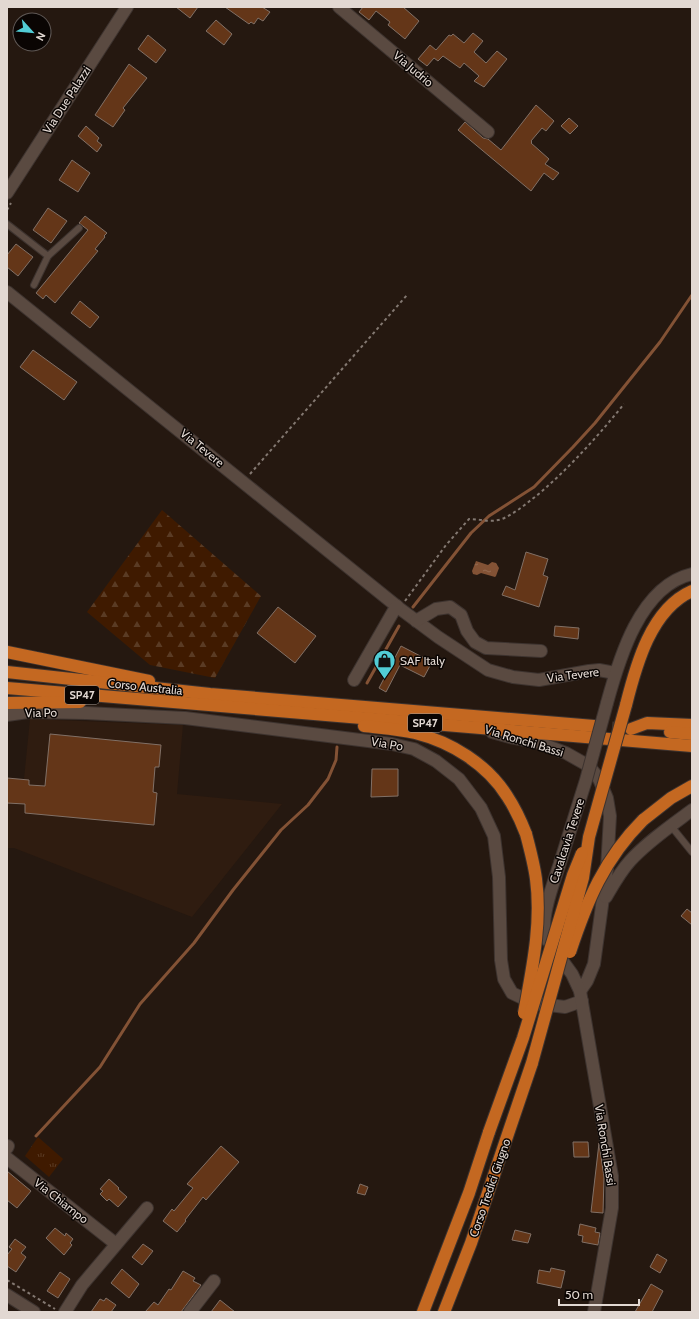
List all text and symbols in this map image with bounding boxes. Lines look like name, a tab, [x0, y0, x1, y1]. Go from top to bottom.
north arrow	[12, 12, 52, 52]
text: N	[33, 30, 49, 43]
street label: Via Judrio	[390, 48, 437, 90]
street label: Via Due Palazzi	[39, 63, 94, 136]
street label: Via Tevere	[177, 425, 227, 470]
shop icon: SAF Italy	[371, 648, 397, 681]
place label: SAF Italy	[400, 653, 445, 668]
street label: Via Tevere	[546, 664, 600, 685]
street label: Corso Australia	[107, 675, 183, 698]
road number: SP47	[65, 686, 99, 704]
street label: Via Po	[25, 705, 58, 720]
road number: SP47	[408, 714, 442, 732]
street label: Via Ronchi Bassi	[483, 721, 565, 760]
street label: Via Po	[370, 733, 405, 754]
street label: Cavalcavia Tevere	[546, 796, 587, 885]
street label: Via Ronchi Bassi	[592, 1103, 619, 1186]
street label: Corso Tredici Giugno	[466, 1136, 514, 1239]
street label: Via Chiampo	[31, 1175, 92, 1227]
scale bar	[559, 1281, 639, 1307]
text: 50 m	[565, 1287, 593, 1302]

